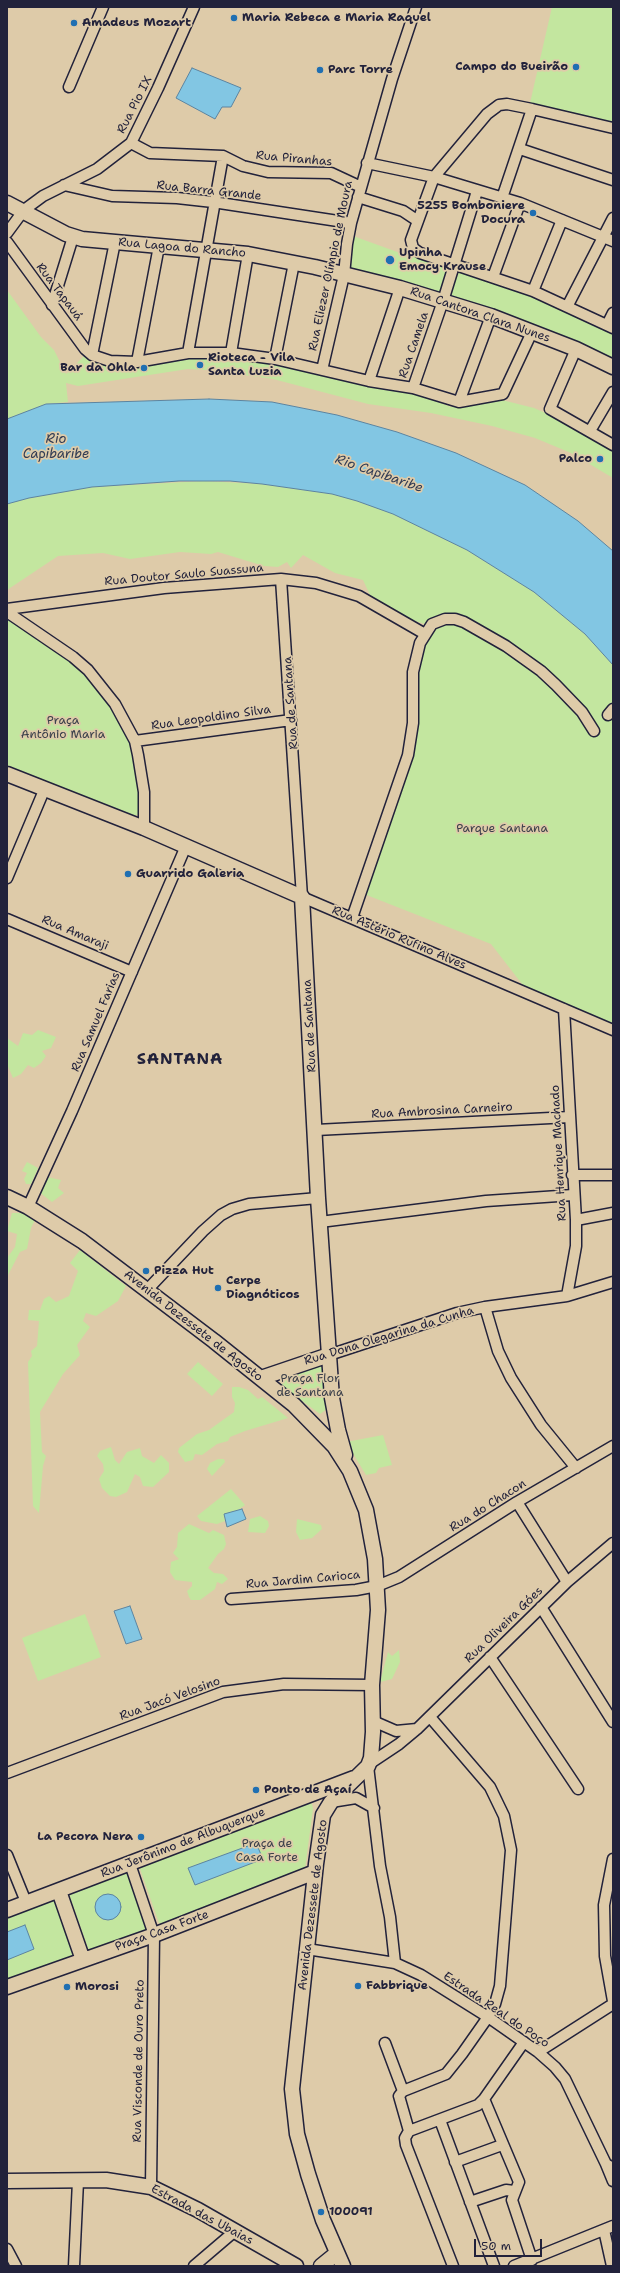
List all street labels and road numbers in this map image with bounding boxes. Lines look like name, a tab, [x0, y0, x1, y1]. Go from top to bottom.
street label: Rua Pio IX	[114, 74, 156, 136]
street label: Rua Piranhas	[255, 148, 333, 170]
street label: Rua Barra Grande	[156, 178, 262, 204]
street label: Rua Eliezer Olímpio de Moura	[306, 180, 356, 352]
street label: Rua Lagoa do Rancho	[118, 235, 246, 261]
street label: Rua Tapauá	[33, 260, 85, 324]
street label: Rua Cantora Clara Nunes	[408, 284, 552, 346]
street label: Rua Camela	[396, 310, 432, 380]
street label: Rua Doutor Saulo Suassuna	[104, 561, 264, 589]
street label: Rua de Santana	[281, 656, 301, 750]
street label: Rua Leopoldino Silva	[150, 702, 272, 734]
street label: Rua Astério Rufino Alves	[330, 903, 468, 973]
street label: Rua Amaraji	[39, 912, 111, 954]
street label: Rua Samuel Farias	[68, 970, 124, 1074]
street label: Rua de Santana	[300, 979, 320, 1073]
street label: Rua Henrique Machado	[548, 1085, 570, 1221]
street label: Rua Ambrosina Carneiro	[371, 1100, 513, 1122]
street label: Avenida Dezessete de Agosto	[121, 1267, 265, 1385]
street label: Rua Dona Olegarina da Cunha	[303, 1303, 475, 1369]
street label: Rua do Chacon	[447, 1477, 529, 1535]
street label: Rua Jardim Carioca	[245, 1568, 361, 1592]
street label: Rua Oliveira Góes	[462, 1584, 546, 1666]
street label: Rua Jacó Velosino	[118, 1674, 222, 1724]
street label: Rua Jerônimo de Albuquerque	[99, 1805, 267, 1881]
street label: Avenida Dezessete de Agosto	[295, 1819, 331, 1991]
street label: Praça Casa Forte	[113, 1907, 211, 1955]
street label: Estrada Real do Poço	[440, 1969, 552, 2051]
street label: Rua Visconde de Ouro Preto	[130, 1979, 148, 2143]
street label: Estrada das Ubaias	[148, 2182, 256, 2248]

